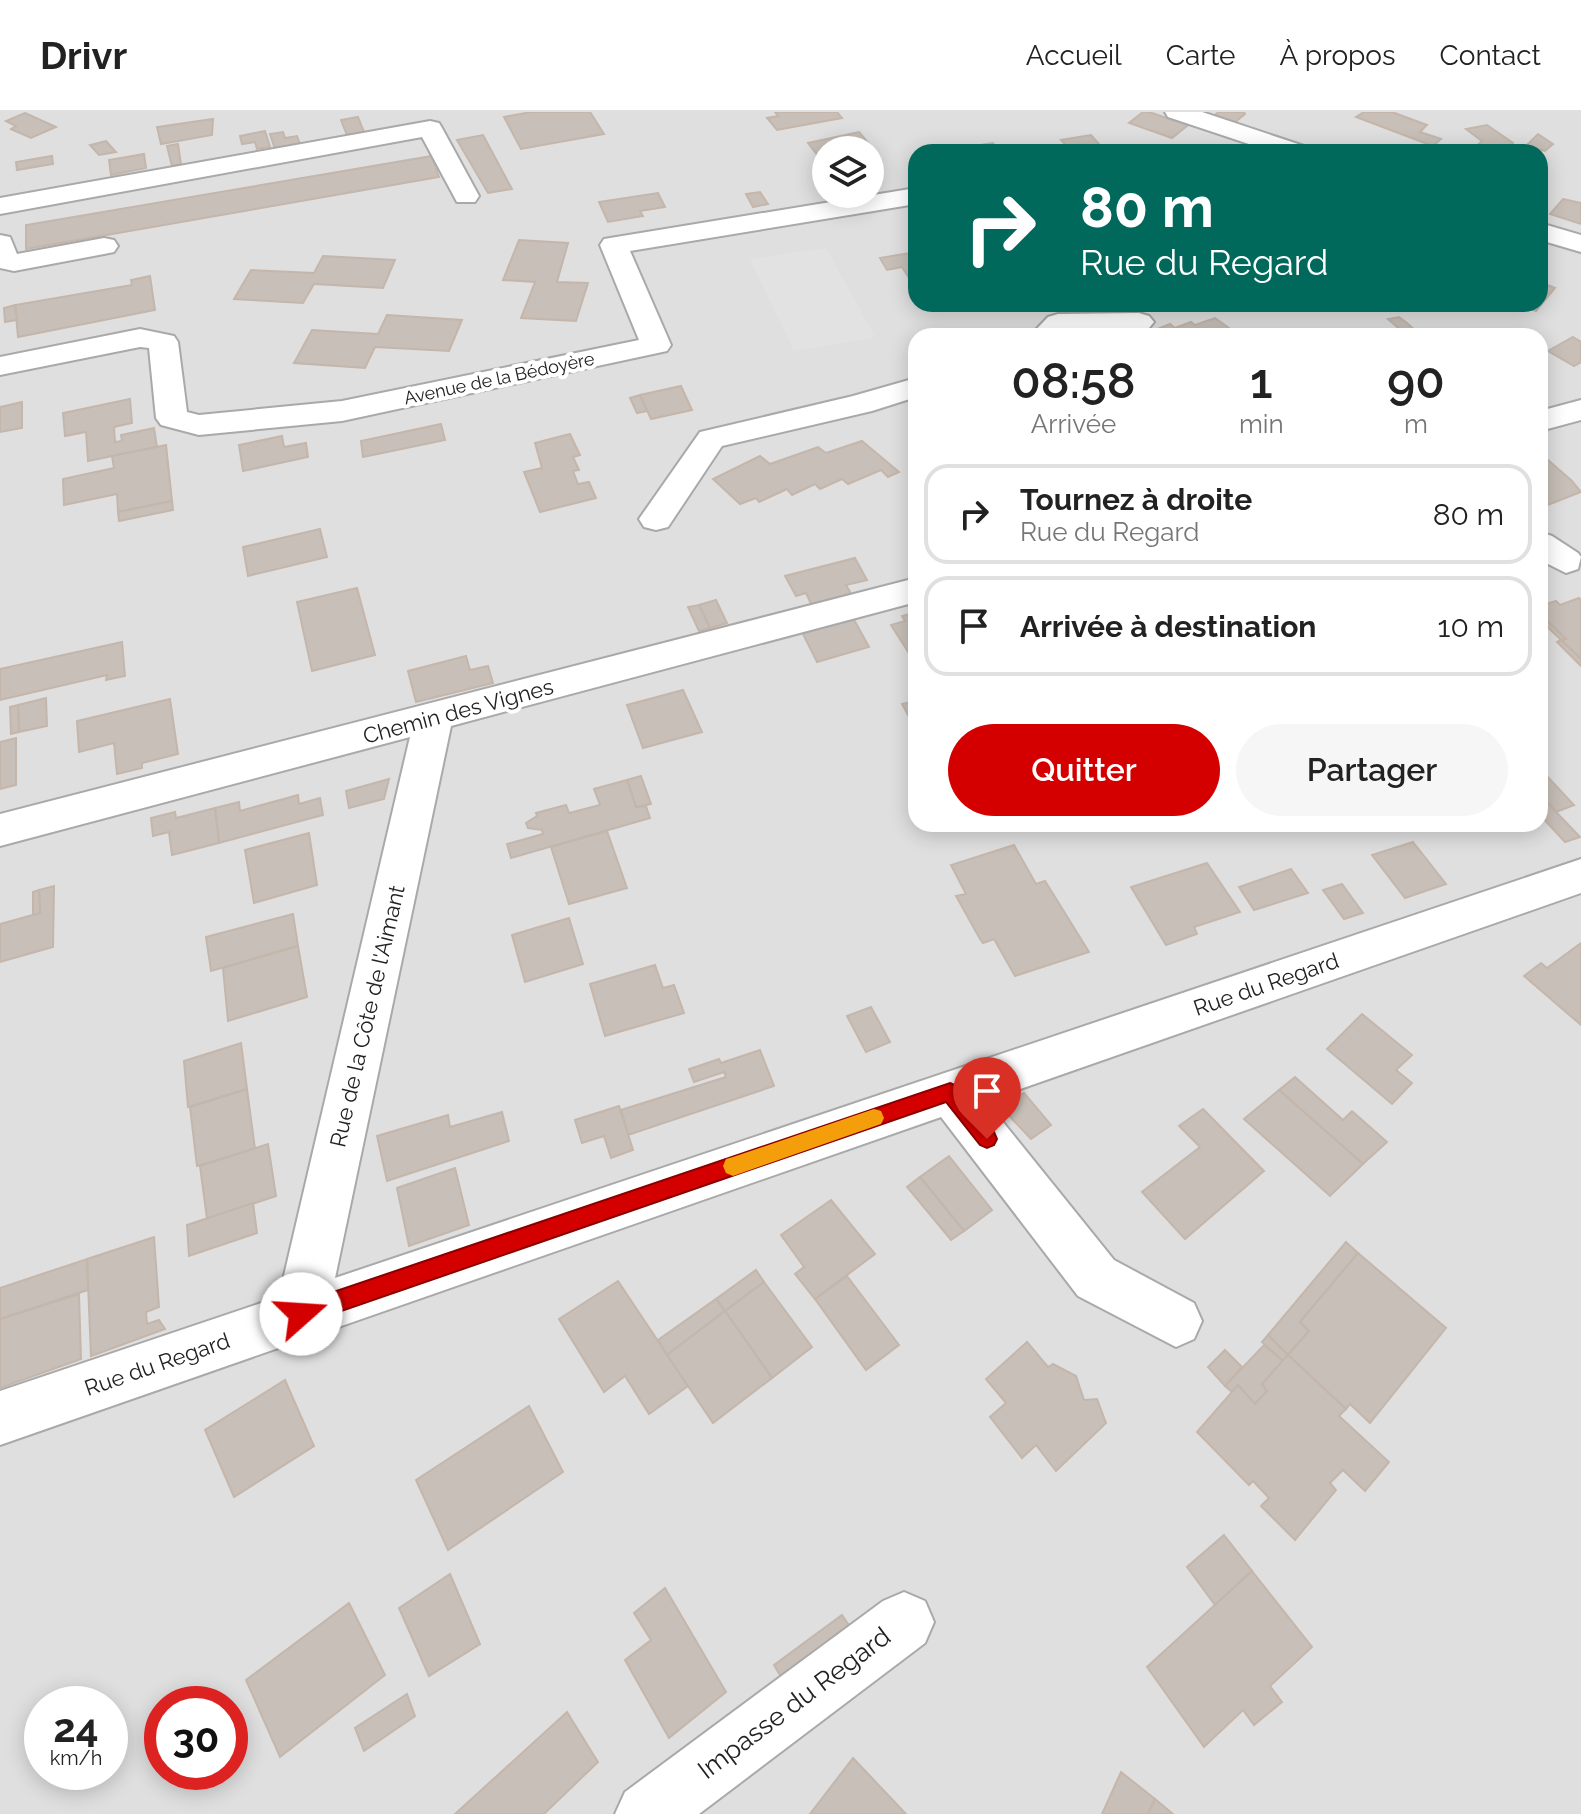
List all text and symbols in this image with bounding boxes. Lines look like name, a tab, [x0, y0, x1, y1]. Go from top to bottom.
text: Drivr	[40, 33, 127, 78]
text: Accueil	[1026, 39, 1122, 72]
text: Carte	[1166, 39, 1236, 72]
text: À propos	[1280, 39, 1396, 72]
text: Contact	[1440, 39, 1541, 72]
map controls	[812, 136, 884, 208]
button: layers	[812, 136, 884, 208]
text: 80 m	[1080, 174, 1214, 240]
icon: right	[948, 176, 1052, 280]
text: Rue du Regard	[1080, 241, 1328, 283]
street label: Avenue de la Bédoyère	[402, 347, 597, 408]
text: 08:58	[1011, 353, 1136, 409]
text: 1	[1250, 353, 1273, 409]
text: 90	[1387, 353, 1445, 409]
text: Arrivée	[1031, 409, 1116, 439]
text: min	[1239, 409, 1284, 439]
text: m	[1404, 409, 1428, 439]
text: Tournez à droite	[1020, 482, 1252, 517]
icon: right	[952, 492, 996, 536]
text: 80 m	[1433, 497, 1504, 532]
text: Rue du Regard	[1020, 517, 1199, 547]
icon: arrive	[952, 604, 996, 648]
text: Arrivée à destination	[1020, 609, 1316, 644]
text: 10 m	[1438, 609, 1504, 644]
street label: Chemin des Vignes	[360, 673, 556, 749]
button: Quitter	[948, 724, 1220, 816]
button: Partager	[1236, 724, 1508, 816]
street label: Rue de la Côte de l'Aimant	[324, 882, 410, 1150]
street label: Rue du Regard	[1190, 947, 1342, 1021]
pin	[953, 1057, 1021, 1139]
icon: arrive	[965, 1069, 1009, 1113]
position arrow	[259, 1272, 343, 1356]
street label: Rue du Regard	[81, 1327, 233, 1401]
street label: Impasse du Regard	[692, 1621, 896, 1785]
speed limit sign: 30	[144, 1686, 248, 1790]
text: 24	[53, 1704, 99, 1751]
text: km/h	[50, 1746, 102, 1770]

